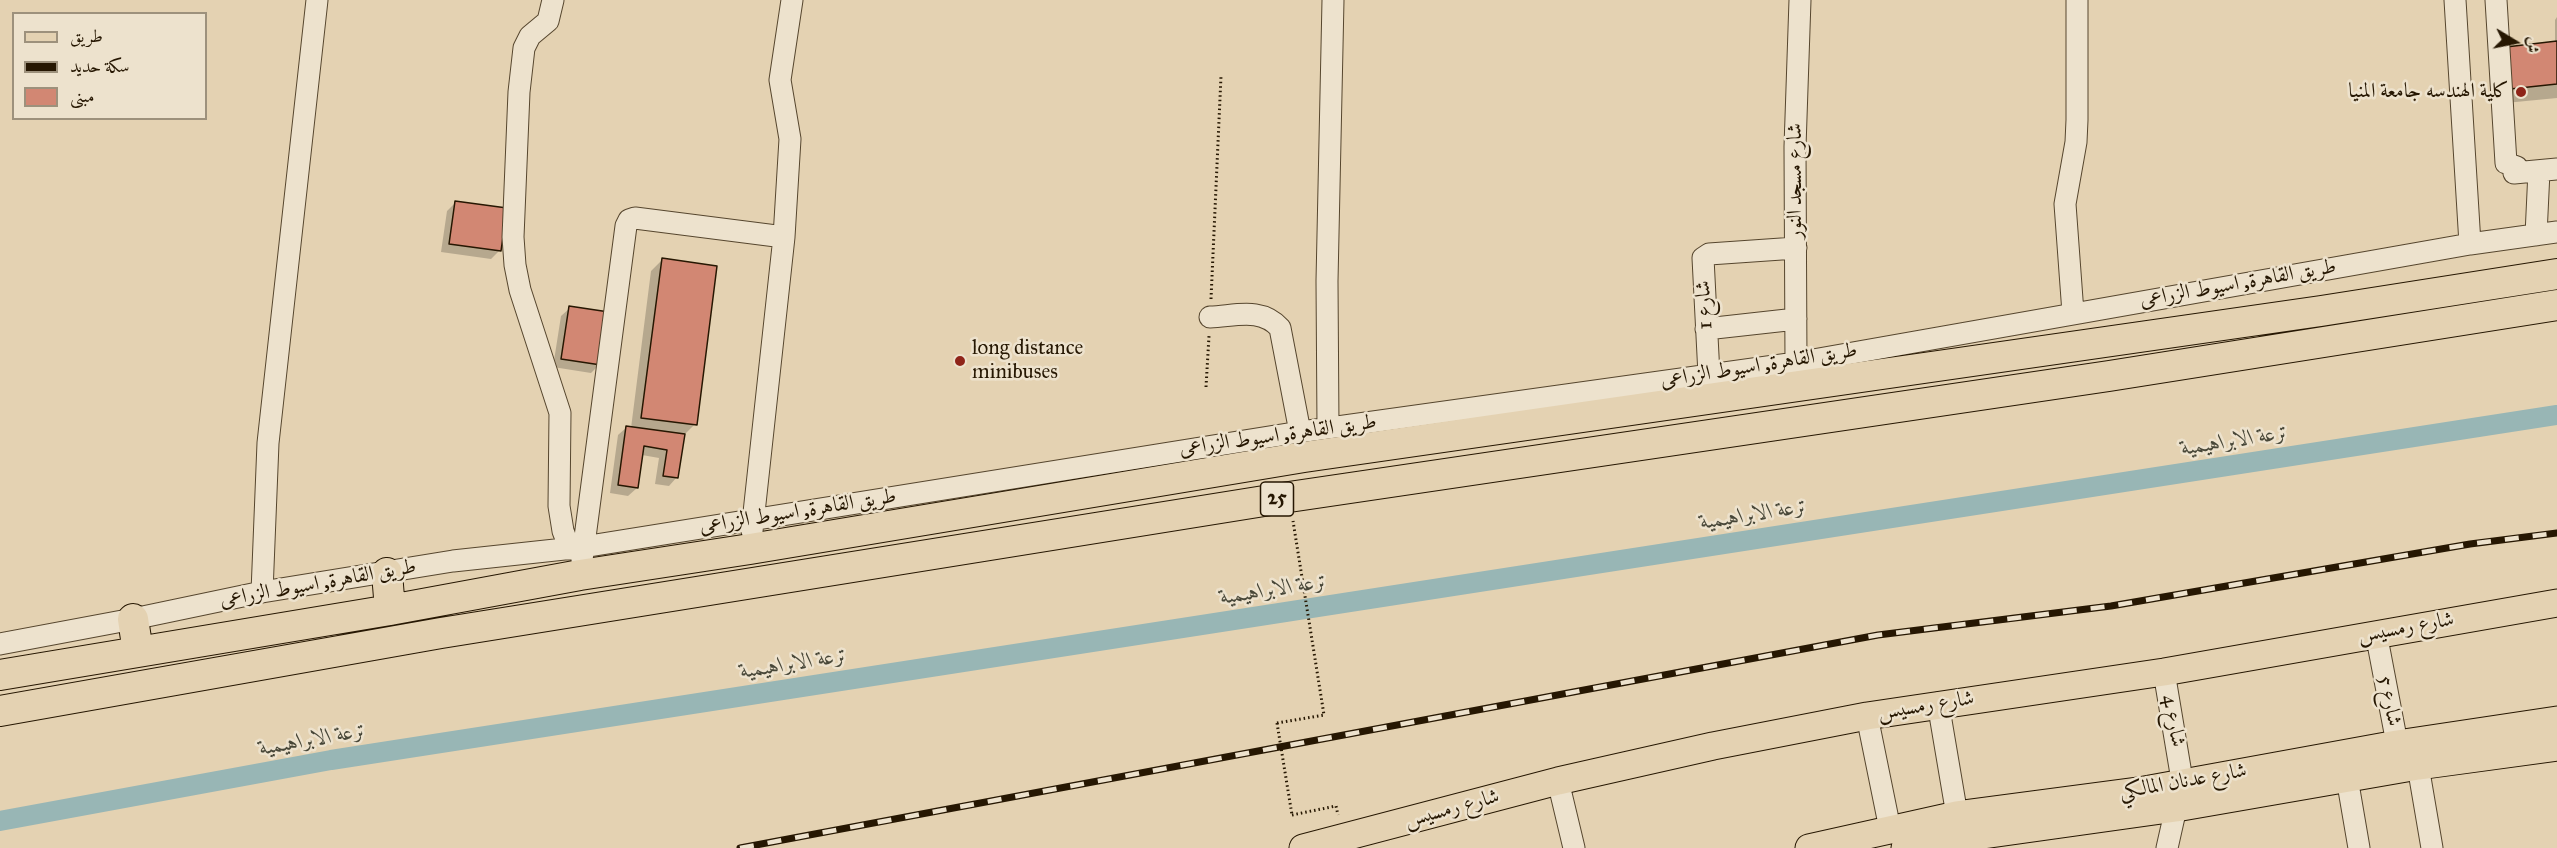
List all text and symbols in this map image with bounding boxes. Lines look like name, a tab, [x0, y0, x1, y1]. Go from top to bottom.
legend	[12, 12, 207, 120]
north arrow	[2485, 12, 2545, 72]
text: طريق	[70, 25, 103, 47]
text: ش	[2522, 36, 2544, 55]
text: سكة حديد	[70, 55, 130, 77]
place label: كلية الهندسه جامعة المنيا	[2348, 79, 2509, 105]
text: مبنى	[70, 85, 95, 107]
marker: كلية الهندسه جامعة المنيا	[2514, 85, 2528, 99]
street label: شارع مسجد النور	[1783, 123, 1809, 239]
street label: طريق القاهرة, اسيوط الزراعى	[2138, 254, 2338, 314]
street label: شارع 1	[1691, 280, 1719, 330]
place label: long distance minibuses	[972, 336, 1083, 386]
street label: طريق القاهرة, اسيوط الزراعى	[1659, 338, 1859, 394]
marker: long distance minibuses	[953, 354, 967, 368]
street label: طريق القاهرة, اسيوط الزراعى	[1178, 410, 1378, 462]
water label: ترعة الابراهيمية	[2179, 419, 2291, 463]
road number: 25	[1260, 482, 1294, 516]
street label: طريق القاهرة, اسيوط الزراعى	[698, 484, 898, 540]
water label: ترعة الابراهيمية	[1698, 493, 1810, 537]
street label: طريق القاهرة, اسيوط الزراعى	[218, 554, 418, 614]
water label: ترعة الابراهيمية	[1218, 568, 1330, 612]
street label: شارع رمسيس	[2356, 607, 2456, 649]
water label: ترعة الابراهيمية	[738, 642, 850, 686]
street label: شارع 5	[2372, 674, 2406, 728]
street label: شارع رمسيس	[1876, 686, 1976, 726]
street label: شارع 4	[2156, 693, 2190, 749]
water label: ترعة الابراهيمية	[257, 718, 369, 762]
street label: شارع عدنان المالكي	[2117, 758, 2249, 806]
street label: شارع رمسيس	[1402, 784, 1502, 834]

